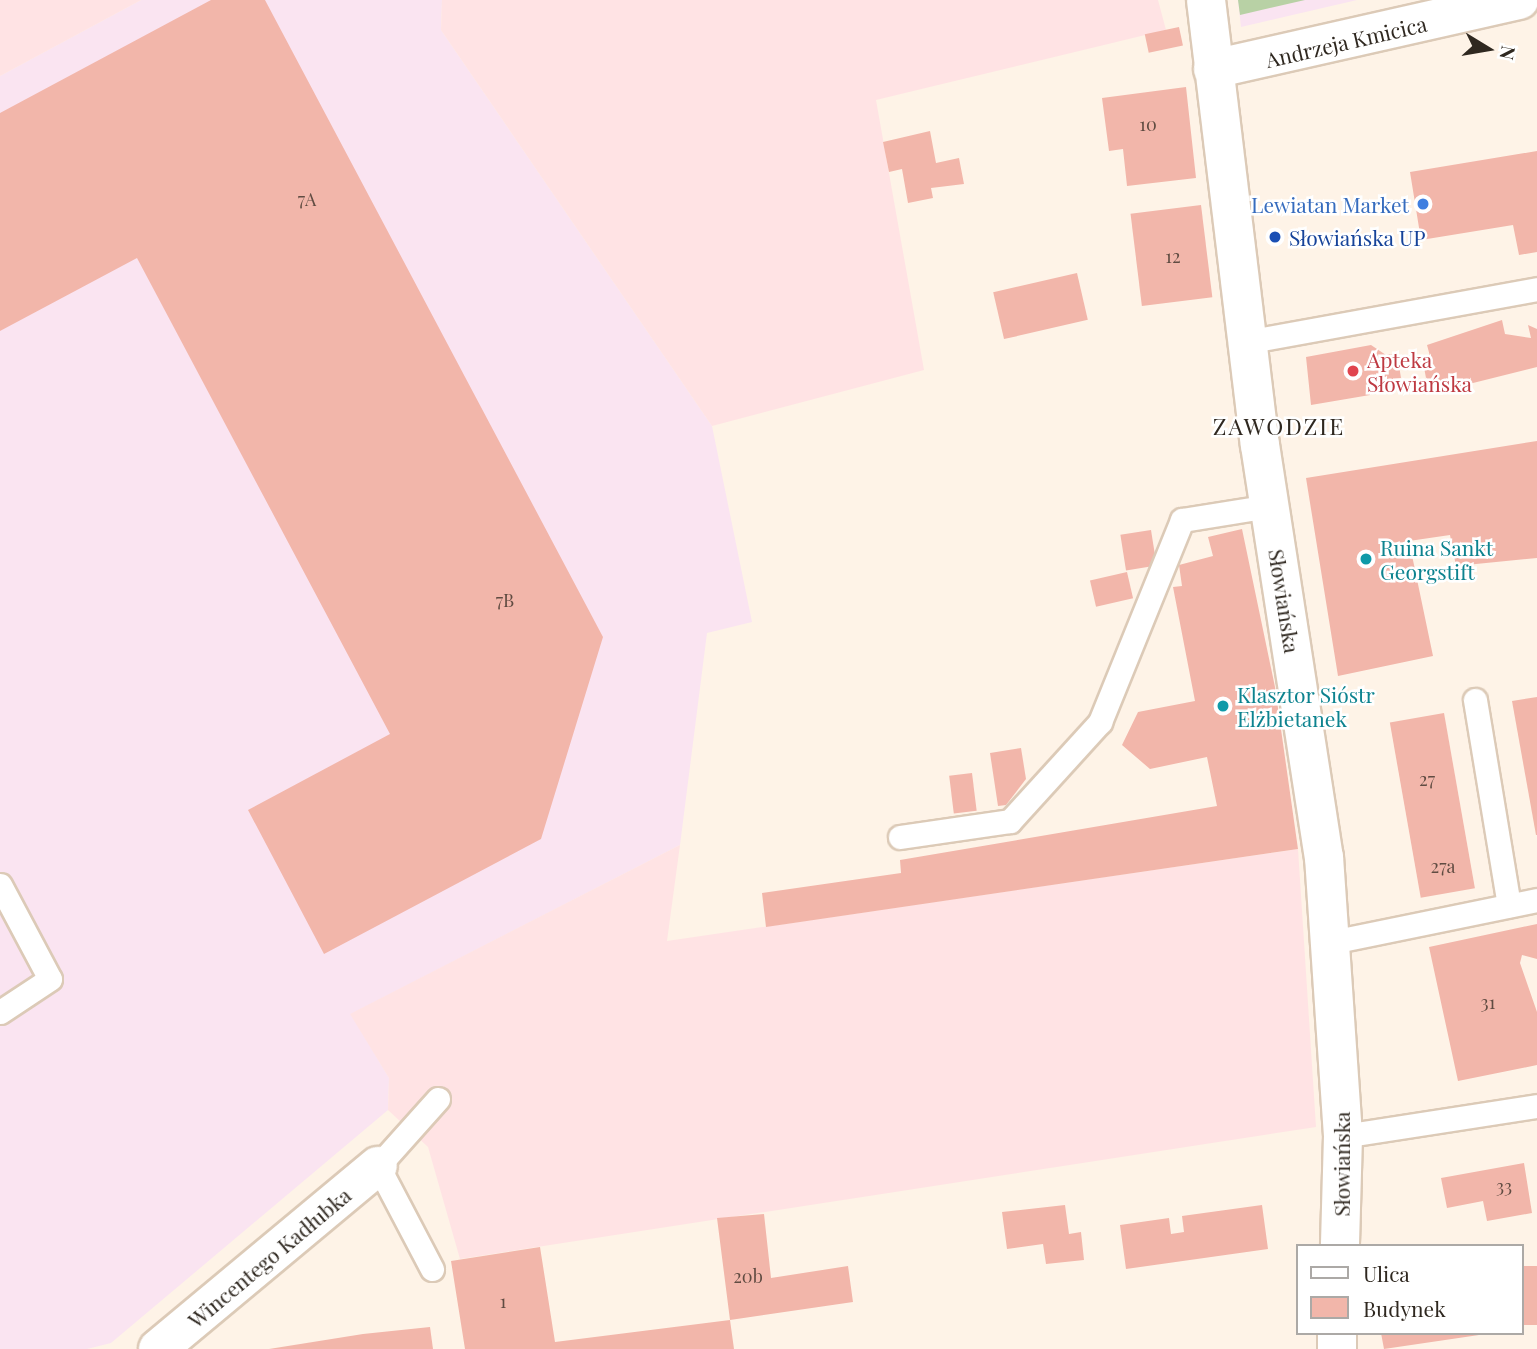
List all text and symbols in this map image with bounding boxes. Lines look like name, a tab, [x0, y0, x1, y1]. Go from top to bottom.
street label: Andrzeja Kmicica	[1263, 10, 1429, 72]
north arrow	[1453, 14, 1523, 84]
text: N	[1495, 44, 1523, 62]
house number: 10	[1139, 113, 1157, 135]
house number: 7A	[298, 188, 316, 210]
place label: Lewiatan Market	[1251, 191, 1409, 217]
marker: Lewiatan Market	[1415, 196, 1431, 212]
place label: Słowiańska UP	[1289, 224, 1426, 250]
marker: Słowiańska UP	[1267, 229, 1283, 245]
house number: 12	[1165, 245, 1181, 267]
place label: Apteka Słowiańska	[1367, 346, 1472, 396]
marker: Apteka Słowiańska	[1345, 363, 1361, 379]
district label: ZAWODZIE	[1214, 412, 1344, 440]
place label: Ruina Sankt Georgstift	[1380, 534, 1494, 584]
street label: Słowiańska	[1264, 547, 1306, 655]
marker: Ruina Sankt Georgstift	[1358, 551, 1374, 567]
house number: 7B	[496, 589, 514, 611]
place label: Klasztor Sióstr Elżbietanek	[1237, 681, 1375, 731]
marker: Klasztor Sióstr Elżbietanek	[1215, 698, 1231, 714]
house number: 27	[1419, 768, 1435, 790]
house number: 27a	[1431, 855, 1455, 877]
house number: 31	[1481, 991, 1495, 1013]
street label: Słowiańska	[1328, 1112, 1354, 1216]
house number: 33	[1496, 1175, 1512, 1197]
street label: Wincentego Kadłubka	[183, 1182, 355, 1332]
legend	[1296, 1244, 1523, 1335]
text: Ulica	[1363, 1259, 1410, 1287]
house number: 20b	[733, 1265, 763, 1287]
house number: 1	[500, 1290, 506, 1312]
text: Budynek	[1363, 1294, 1446, 1322]

